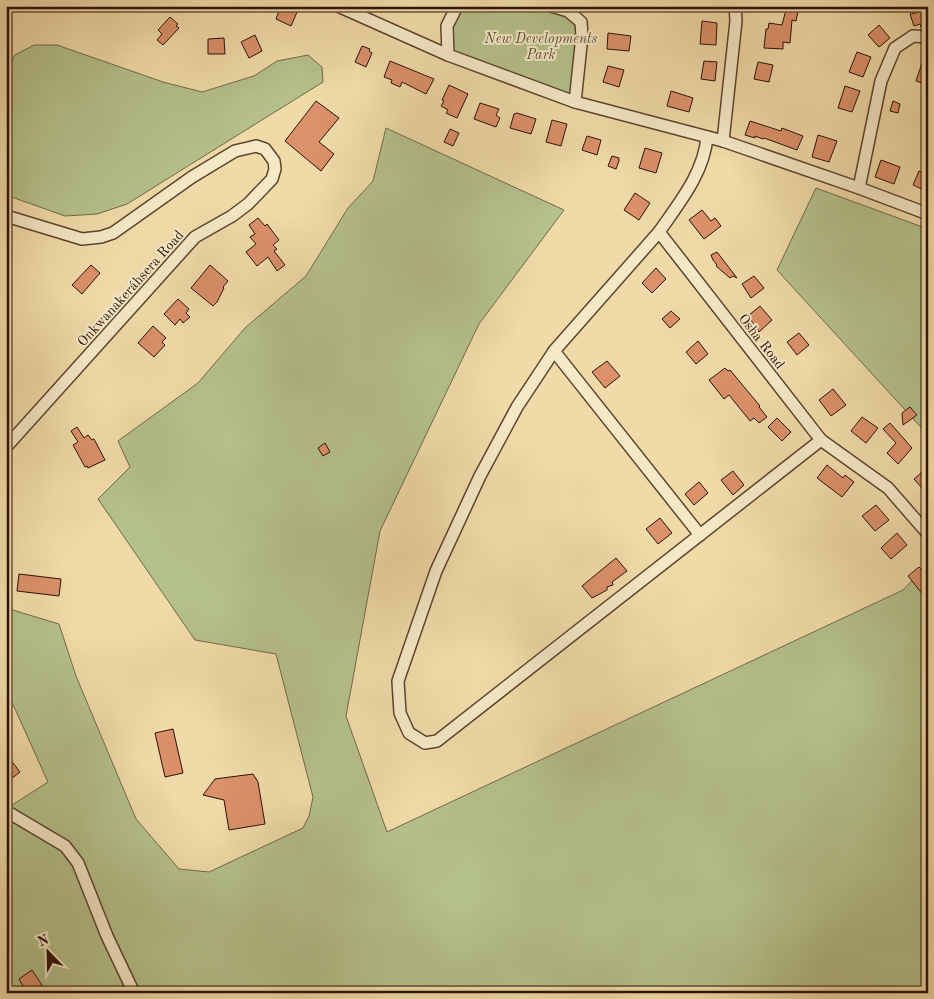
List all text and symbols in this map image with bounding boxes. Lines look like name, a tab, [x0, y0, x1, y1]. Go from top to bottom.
park label: New Developments Park	[484, 32, 598, 62]
street label: Onkwanakeráhsera Road	[75, 228, 186, 349]
street label: Osha Road	[736, 311, 787, 372]
north arrow	[22, 926, 72, 976]
text: N	[36, 932, 51, 949]

